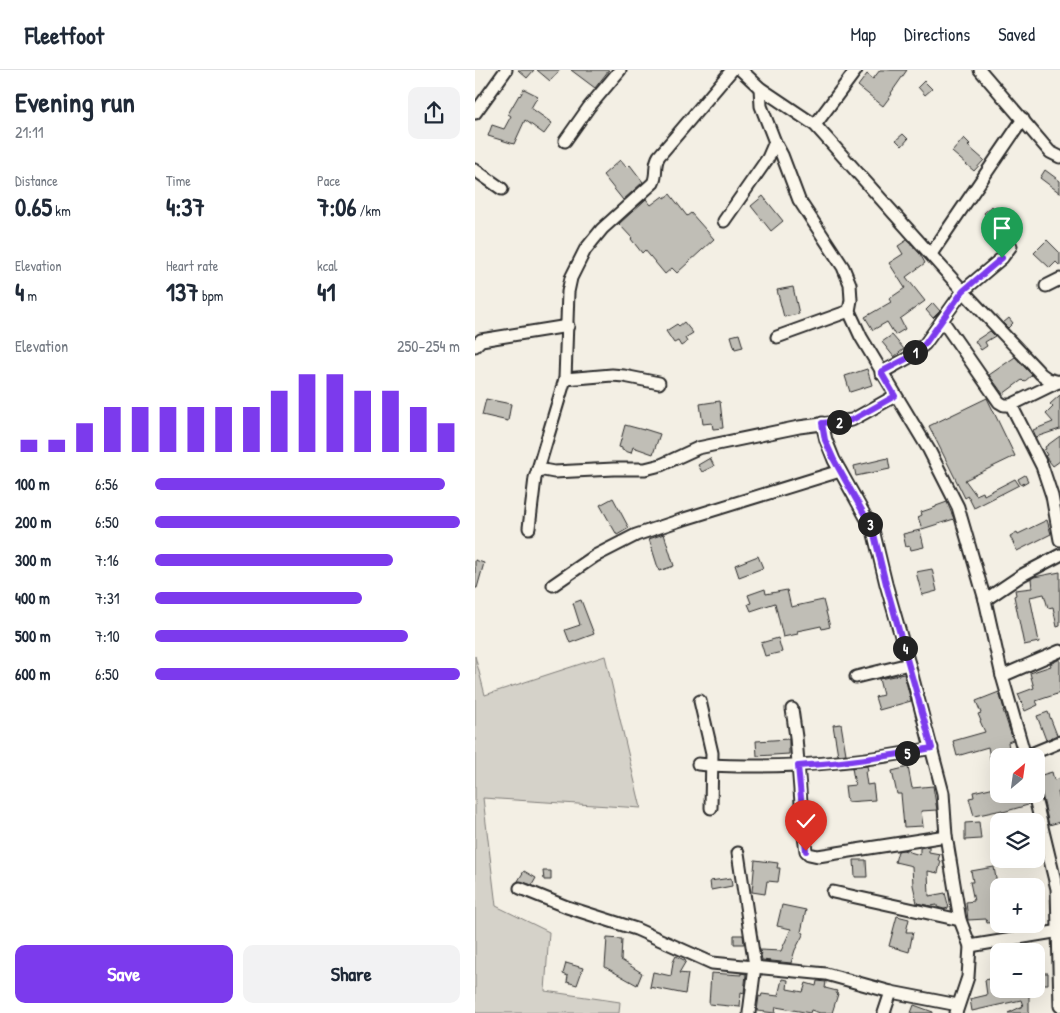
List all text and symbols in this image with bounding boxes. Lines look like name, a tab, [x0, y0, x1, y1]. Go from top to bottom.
text: Fleetfoot	[25, 19, 104, 51]
text: Map	[851, 22, 876, 47]
text: Directions	[904, 22, 970, 47]
text: Saved	[998, 22, 1035, 47]
text: Evening run	[15, 83, 135, 121]
button: share	[408, 87, 460, 139]
text: 21:11	[15, 121, 44, 143]
text: Distance	[15, 171, 58, 190]
text: Time	[166, 171, 191, 190]
text: Pace	[317, 171, 340, 190]
text: 0.65	[15, 190, 52, 224]
text: 4:37	[166, 190, 205, 224]
text: 7:06	[317, 190, 356, 224]
text: km	[52, 201, 71, 220]
text: /km	[356, 201, 381, 220]
pin	[981, 207, 1023, 258]
icon: arrive	[988, 214, 1016, 242]
text: Elevation	[15, 256, 62, 275]
text: Heart rate	[166, 256, 218, 275]
text: kcal	[317, 256, 337, 275]
text: 4	[15, 275, 24, 309]
text: 137	[166, 275, 199, 309]
text: 41	[317, 275, 335, 309]
text: m	[24, 286, 37, 305]
text: bpm	[199, 286, 223, 305]
text: Elevation	[15, 335, 68, 357]
text: 250–254 m	[397, 335, 460, 357]
pin: 1	[903, 340, 927, 364]
text: 1	[913, 343, 918, 362]
pin: 2	[827, 410, 851, 434]
text: 2	[836, 413, 843, 432]
text: 100 m	[15, 473, 50, 495]
text: 6:56	[95, 473, 118, 495]
text: 200 m	[15, 511, 51, 533]
text: 6:50	[95, 511, 119, 533]
pin: 3	[857, 512, 883, 536]
text: 3	[867, 515, 874, 534]
text: 300 m	[15, 549, 51, 571]
text: 7:16	[95, 549, 119, 571]
text: 400 m	[15, 587, 50, 609]
text: 7:31	[95, 587, 120, 609]
text: 500 m	[15, 625, 51, 647]
text: 7:10	[95, 625, 120, 647]
pin: 4	[893, 636, 917, 660]
text: 4	[903, 639, 908, 658]
text: 600 m	[15, 663, 50, 685]
text: 6:50	[95, 663, 119, 685]
pin: 5	[895, 740, 919, 766]
text: 5	[905, 744, 910, 763]
north arrow	[990, 748, 1045, 802]
map controls	[990, 748, 1045, 998]
pin	[785, 800, 827, 851]
icon: check	[792, 807, 820, 835]
button: layers	[990, 813, 1045, 868]
button: +	[990, 878, 1045, 933]
button: −	[990, 943, 1045, 998]
button: Save	[15, 945, 233, 1003]
button: Share	[243, 945, 460, 1003]

